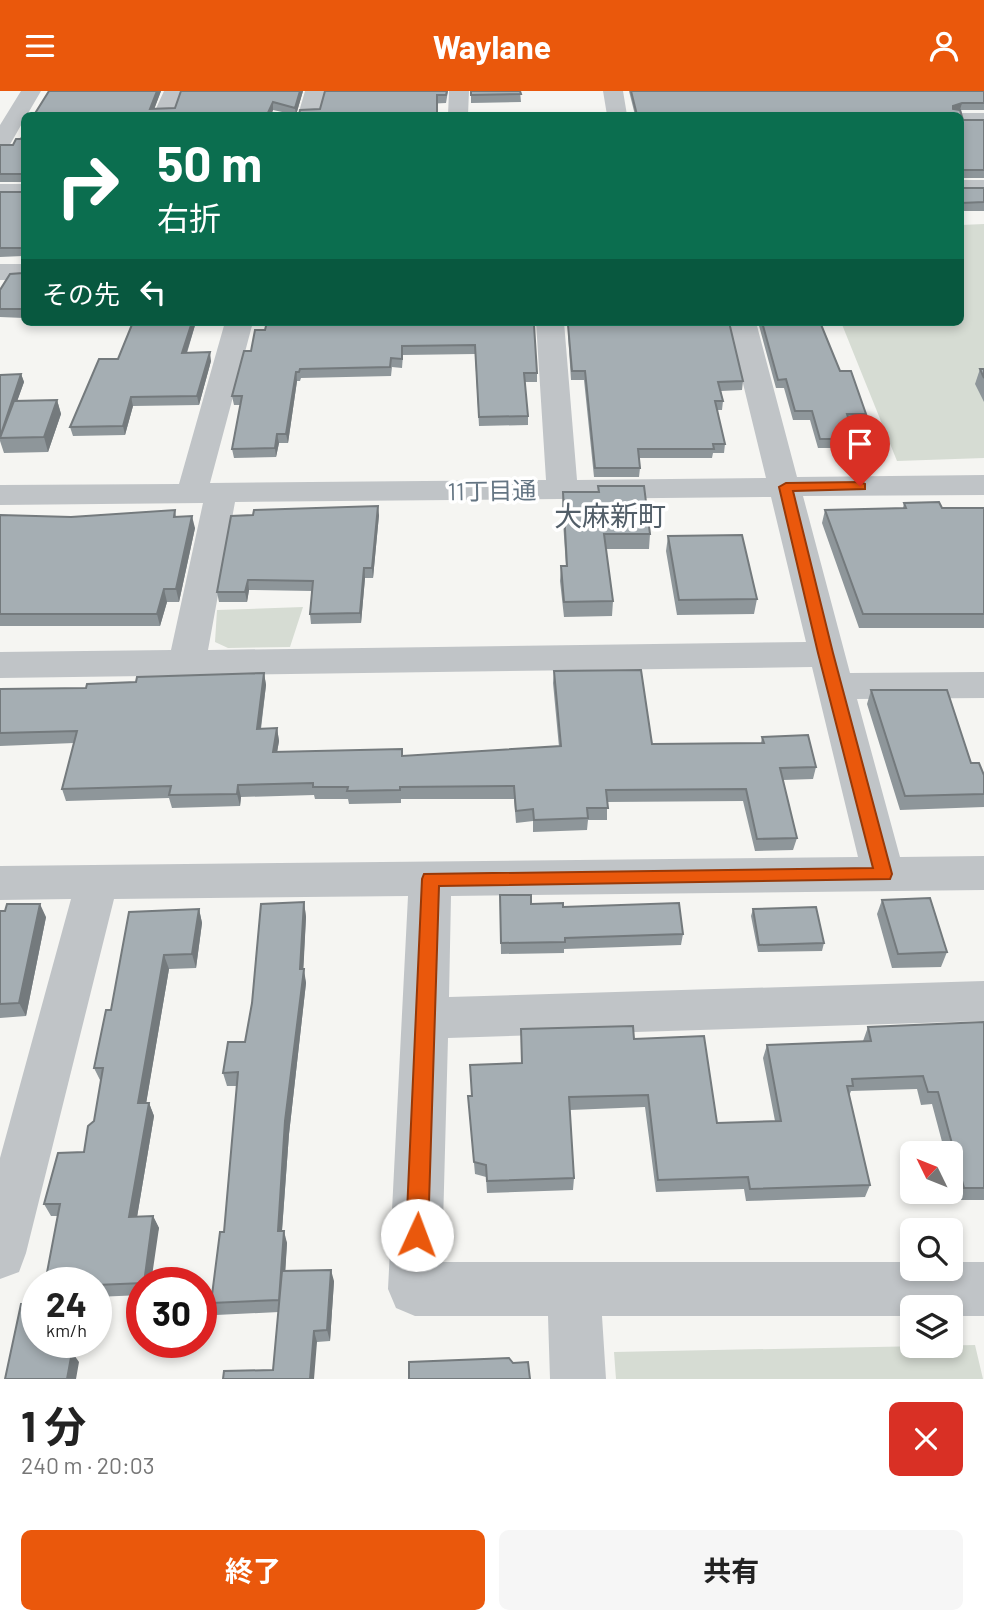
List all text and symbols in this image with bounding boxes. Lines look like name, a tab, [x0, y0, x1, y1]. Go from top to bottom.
icon: menu	[21, 27, 59, 65]
text: Waylane	[433, 27, 551, 65]
icon: person	[925, 27, 963, 65]
text: 50 m	[157, 133, 262, 192]
icon: right	[42, 140, 133, 231]
text: 右折	[157, 198, 221, 236]
icon: left	[134, 273, 172, 311]
text: その先	[42, 278, 120, 309]
pin	[830, 414, 890, 486]
icon: arrive	[841, 425, 879, 463]
street label: 11丁目通	[447, 475, 537, 505]
district label: 大麻新町	[554, 498, 666, 532]
north arrow	[900, 1141, 962, 1204]
map controls	[900, 1141, 963, 1358]
position arrow	[380, 1198, 454, 1272]
button: search	[900, 1218, 963, 1281]
speed limit sign: 30	[126, 1267, 217, 1358]
text: 24	[46, 1282, 87, 1324]
button: layers	[900, 1295, 963, 1358]
text: km/h	[46, 1319, 87, 1341]
text: 1 分	[21, 1400, 86, 1450]
button: close	[889, 1402, 963, 1476]
text: 240 m · 20:03	[21, 1451, 155, 1479]
button: 終了	[21, 1530, 485, 1610]
button: 共有	[499, 1530, 963, 1610]

